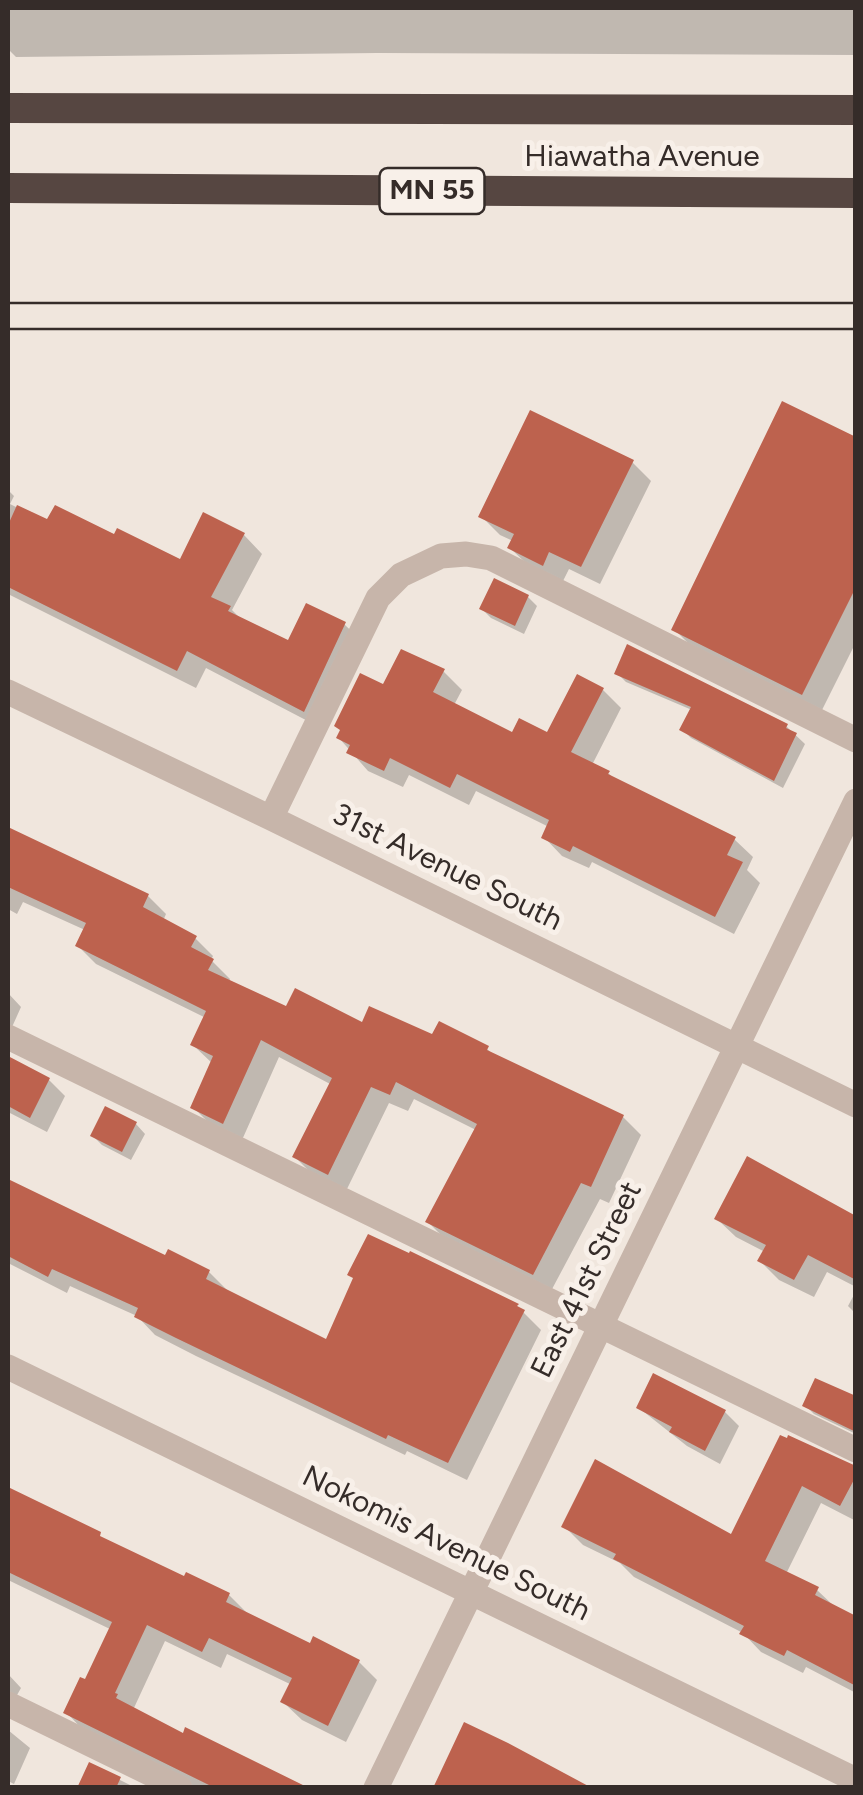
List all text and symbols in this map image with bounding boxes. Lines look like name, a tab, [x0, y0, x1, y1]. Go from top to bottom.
street label: Hiawatha Avenue	[524, 139, 760, 175]
road number: MN 55	[380, 168, 484, 214]
street label: 31st Avenue South	[326, 797, 568, 939]
street label: East 41st Street	[524, 1176, 650, 1384]
street label: Nokomis Avenue South	[296, 1459, 596, 1629]

